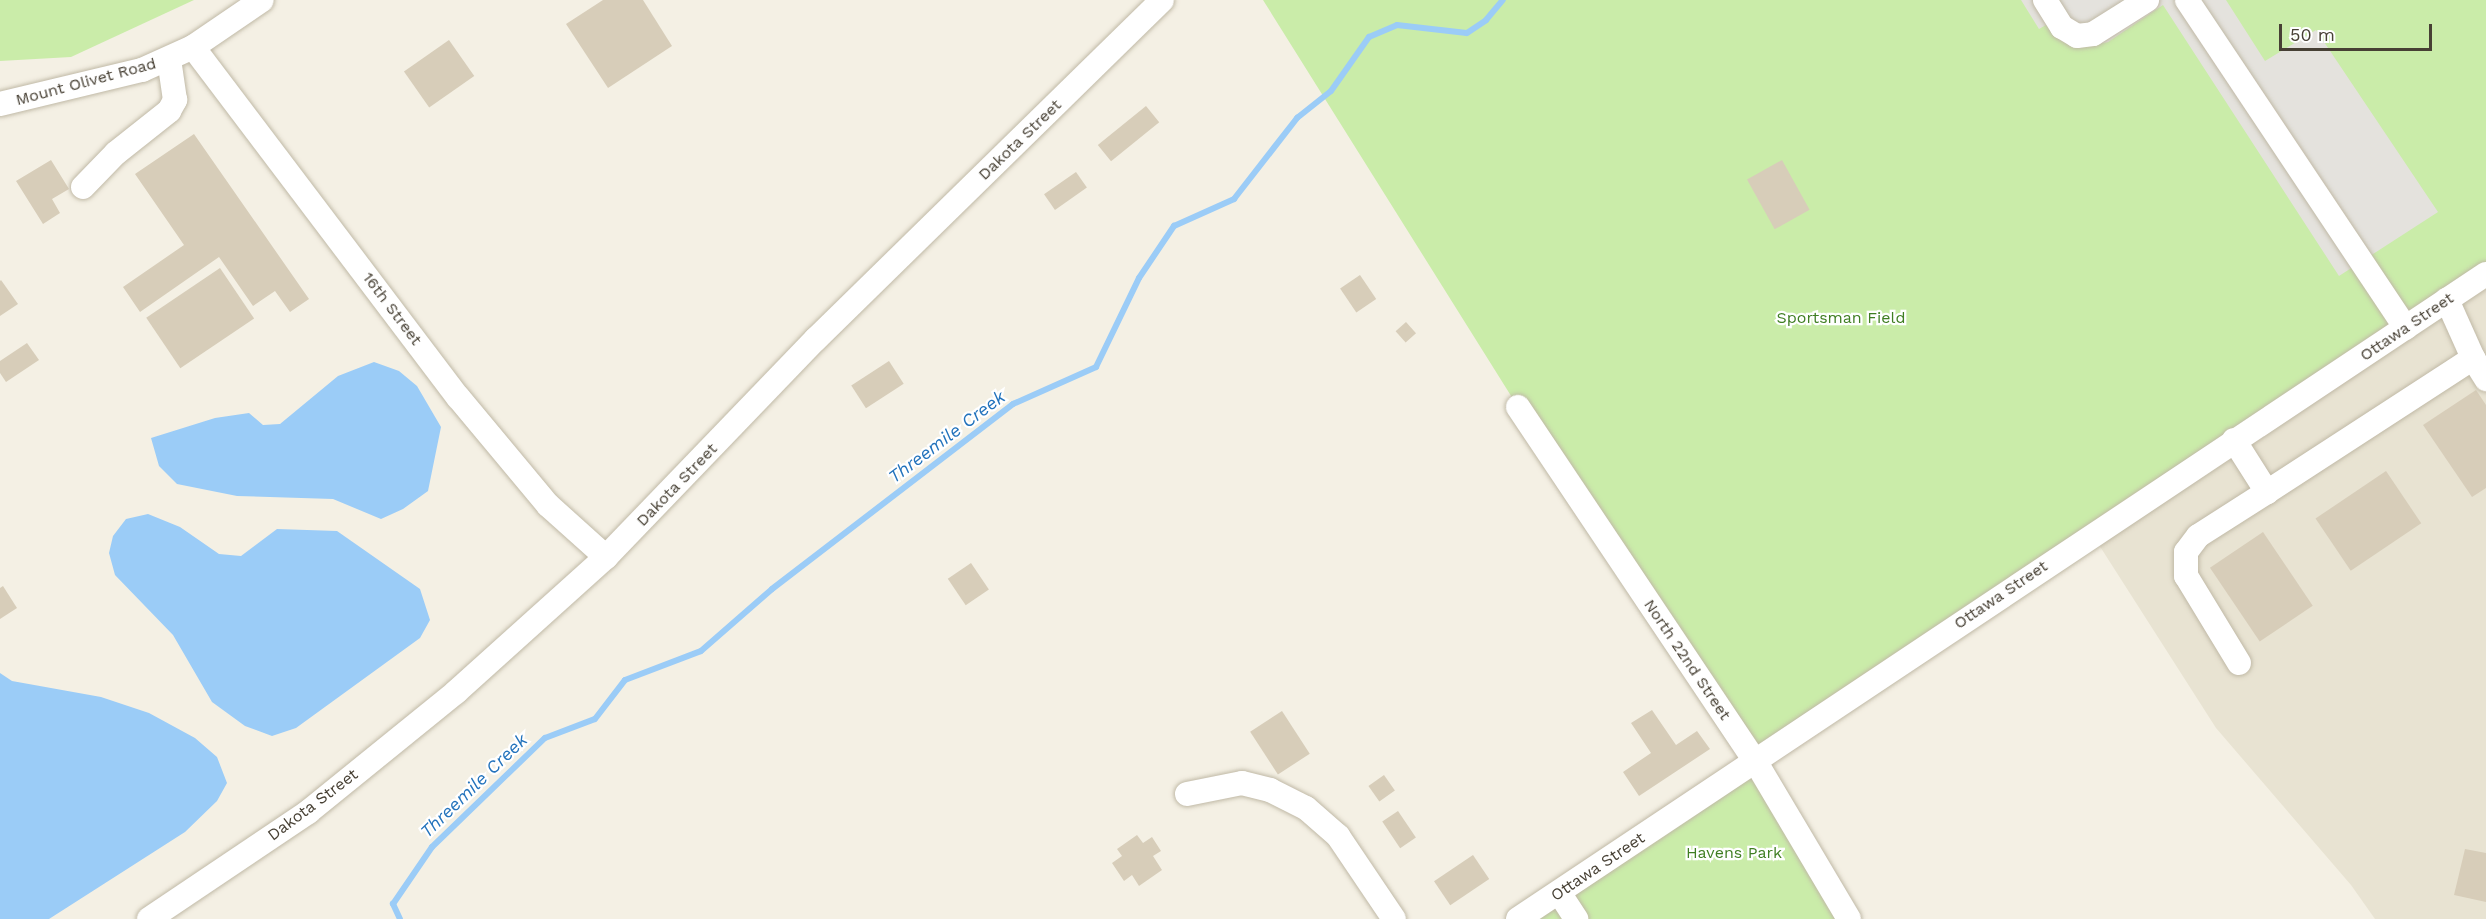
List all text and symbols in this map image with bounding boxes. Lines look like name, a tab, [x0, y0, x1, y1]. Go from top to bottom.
scale bar	[2282, 12, 2435, 50]
text: 50 m	[2290, 24, 2335, 45]
street label: Mount Olivet Road	[14, 54, 158, 110]
street label: Dakota Street	[974, 96, 1066, 184]
street label: 16th Street	[358, 269, 426, 349]
street label: Ottawa Street	[2356, 289, 2458, 365]
park label: Sportsman Field	[1777, 308, 1905, 328]
water label: Threemile Creek	[884, 386, 1010, 488]
street label: Dakota Street	[633, 439, 721, 531]
street label: Ottawa Street	[1950, 557, 2052, 633]
street label: North 22nd Street	[1639, 596, 1735, 724]
water label: Threemile Creek	[416, 729, 532, 843]
street label: Dakota Street	[264, 765, 362, 845]
street label: Ottawa Street	[1547, 829, 1649, 905]
park label: Havens Park	[1686, 843, 1782, 863]

